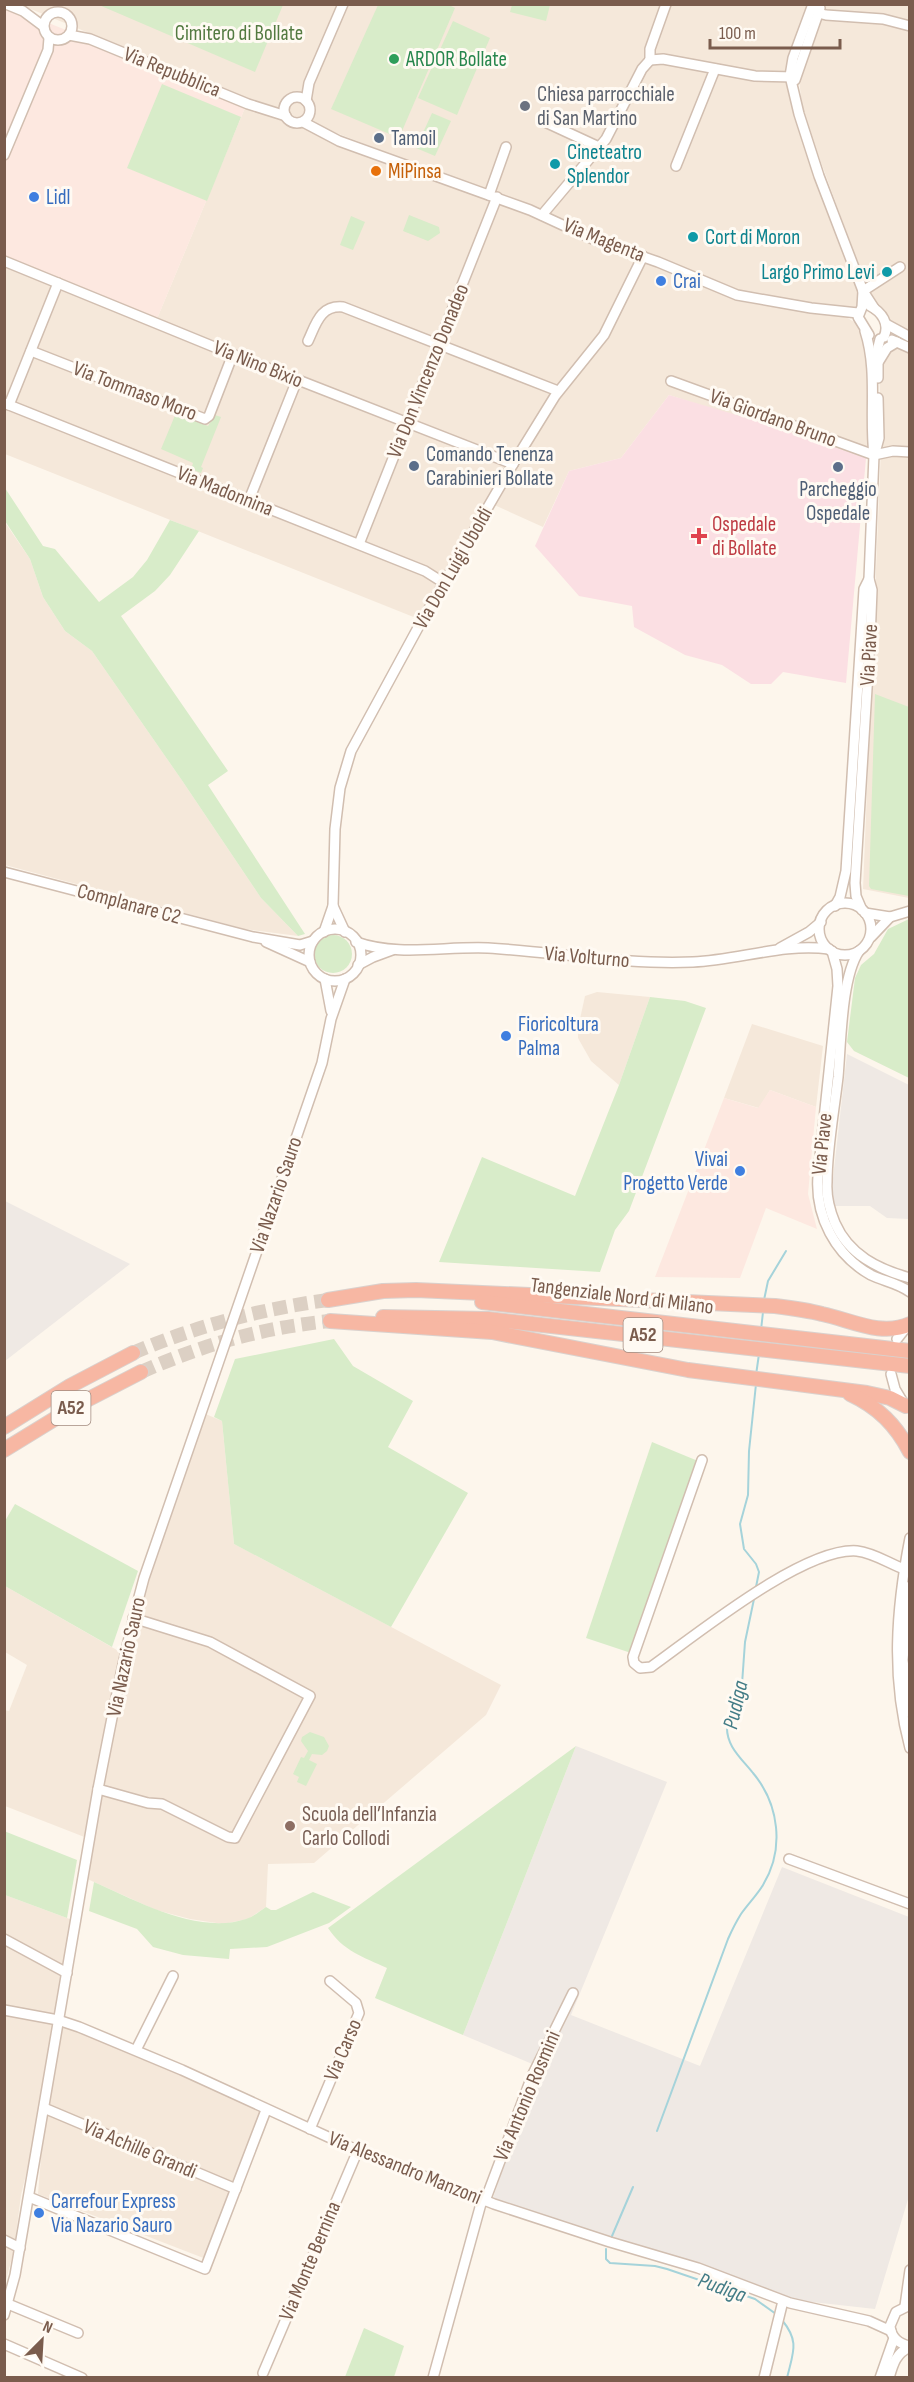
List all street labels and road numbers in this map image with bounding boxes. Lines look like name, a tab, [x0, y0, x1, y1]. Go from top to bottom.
street label: Via Repubblica	[120, 41, 224, 103]
street label: Via Magenta	[560, 212, 648, 268]
street label: Via Don Vincenzo Donadeo	[382, 280, 474, 462]
street label: Via Nino Bixio	[210, 335, 306, 393]
street label: Via Tommaso Moro	[69, 356, 201, 426]
street label: Via Giordano Bruno	[706, 383, 840, 453]
street label: Via Madonnina	[173, 460, 277, 522]
street label: Via Don Luigi Uboldi	[408, 503, 498, 633]
street label: Via Piave	[855, 623, 883, 687]
street label: Complanare C2	[74, 878, 184, 930]
street label: Via Volturno	[544, 941, 630, 973]
street label: Via Piave	[806, 1112, 838, 1176]
street label: Via Nazario Sauro	[244, 1134, 308, 1256]
street label: Tangenziale Nord di Milano	[529, 1272, 715, 1320]
road number: A52	[624, 1318, 662, 1352]
road number: A52	[52, 1391, 90, 1425]
street label: Via Nazario Sauro	[101, 1595, 151, 1719]
street label: Via Carso	[319, 2015, 367, 2085]
street label: Via Antonio Rosmini	[488, 2027, 566, 2165]
street label: Via Achille Grandi	[79, 2114, 201, 2184]
street label: Via Alessandro Manzoni	[325, 2126, 485, 2210]
street label: Via Monte Bernina	[274, 2198, 346, 2324]

